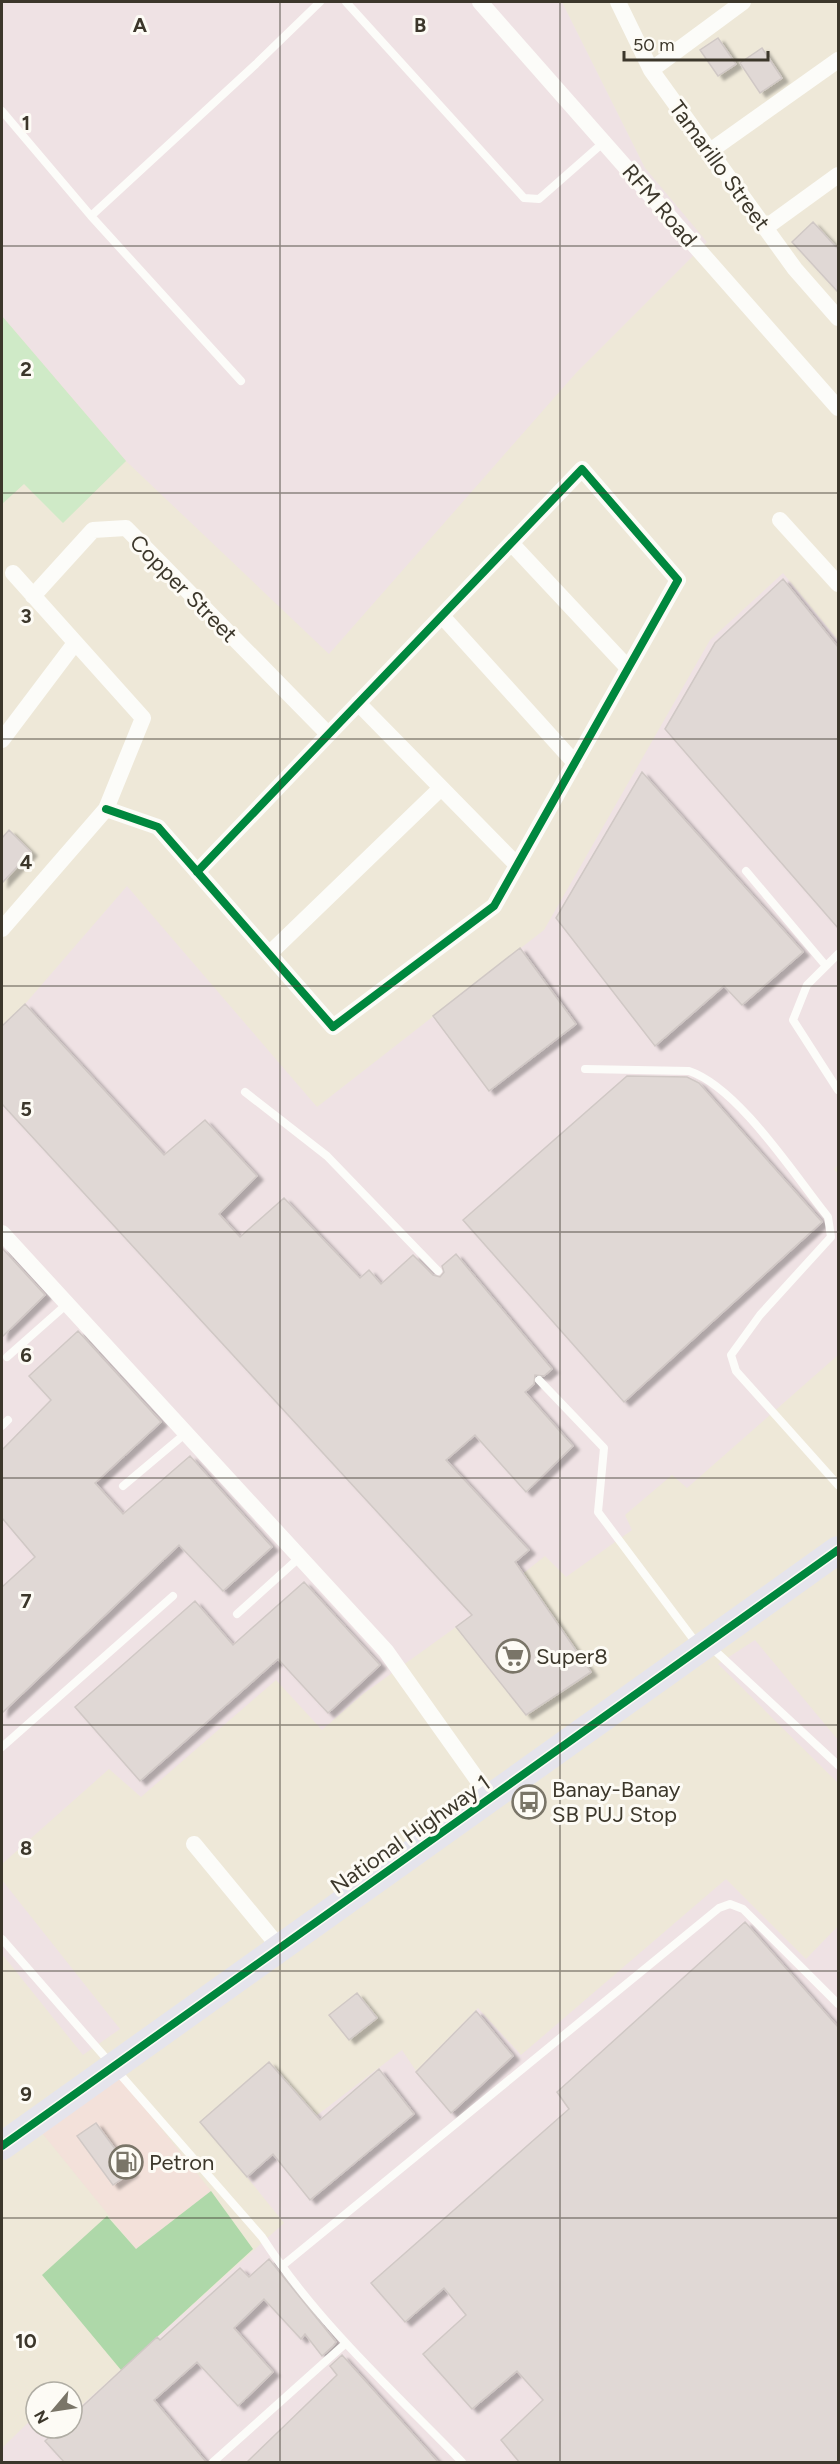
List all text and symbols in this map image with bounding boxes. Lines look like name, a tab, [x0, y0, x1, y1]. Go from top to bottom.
text: A	[133, 13, 148, 37]
text: B	[414, 13, 426, 37]
scale bar	[624, 24, 768, 62]
text: 50 m	[633, 34, 675, 56]
street label: Tamarillo Street	[663, 95, 776, 236]
text: 1	[22, 111, 30, 135]
street label: RFM Road	[616, 159, 703, 252]
text: 2	[20, 357, 32, 381]
street label: Copper Street	[124, 529, 243, 648]
text: 3	[20, 604, 32, 628]
text: 4	[20, 850, 33, 874]
text: 5	[20, 1097, 32, 1121]
text: 6	[20, 1343, 32, 1367]
text: 7	[20, 1589, 32, 1613]
supermarket icon: Super8	[495, 1638, 531, 1674]
place label: Super8	[536, 1643, 608, 1670]
street label: National Highway 1	[325, 1769, 495, 1900]
place label: Banay-Banay SB PUJ Stop	[552, 1776, 681, 1828]
bus stop icon: Banay-Banay SB PUJ Stop	[511, 1784, 547, 1820]
text: 8	[20, 1836, 32, 1860]
text: 9	[20, 2082, 32, 2106]
fuel station icon: Petron	[108, 2144, 144, 2180]
place label: Petron	[149, 2149, 214, 2176]
text: 10	[15, 2329, 37, 2353]
north arrow	[24, 2380, 84, 2440]
text: N	[30, 2407, 53, 2427]

